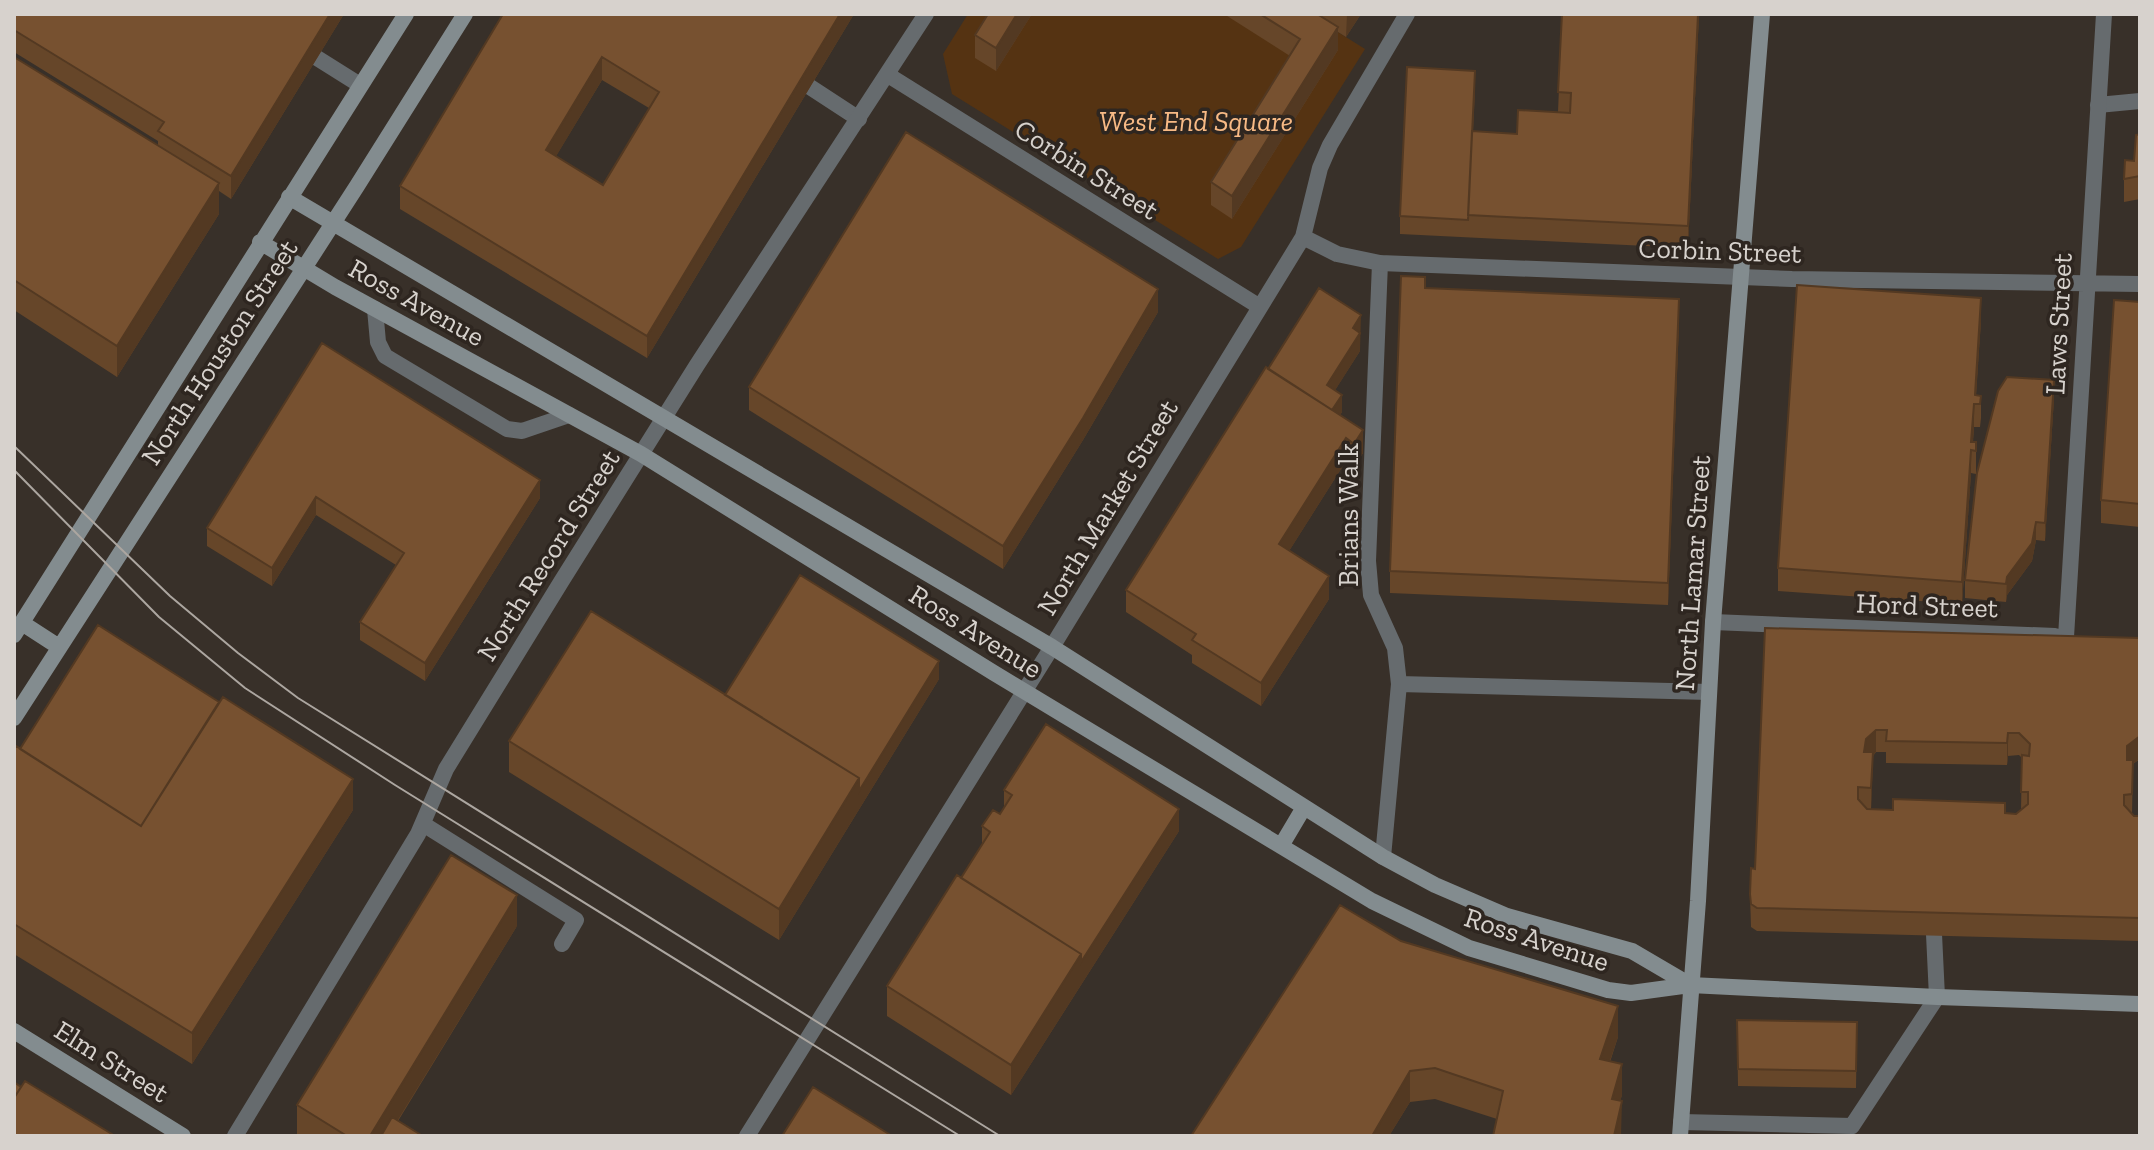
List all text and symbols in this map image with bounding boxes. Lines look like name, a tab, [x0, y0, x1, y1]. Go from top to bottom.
park label: West End Square	[1099, 105, 1293, 138]
street label: Corbin Street	[1009, 112, 1165, 227]
street label: Corbin Street	[1638, 231, 1803, 270]
street label: North Houston Street	[134, 233, 305, 471]
street label: Ross Avenue	[343, 252, 490, 353]
street label: Laws Street	[2038, 252, 2079, 396]
street label: North Market Street	[1030, 393, 1185, 621]
street label: Brians Walk	[1332, 442, 1365, 587]
street label: North Record Street	[470, 443, 627, 667]
street label: North Lamar Street	[1668, 453, 1717, 692]
street label: Ross Avenue	[903, 578, 1048, 685]
street label: Hord Street	[1855, 587, 1999, 624]
street label: Ross Avenue	[1460, 901, 1613, 978]
street label: Elm Street	[49, 1013, 175, 1110]

